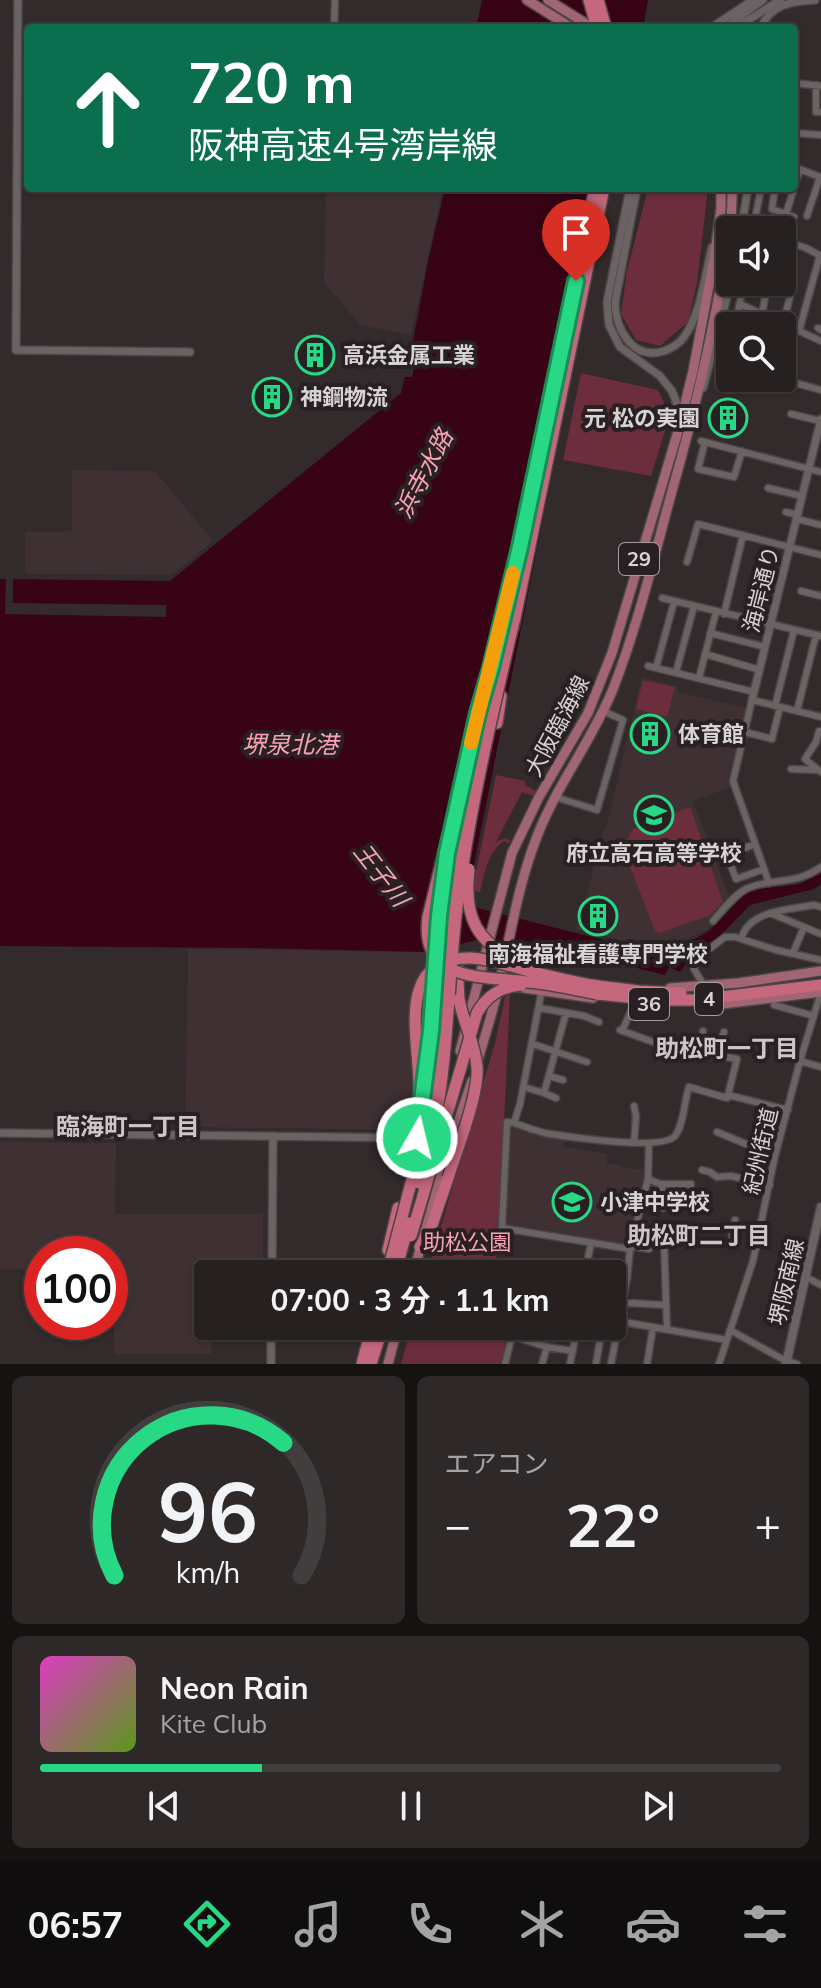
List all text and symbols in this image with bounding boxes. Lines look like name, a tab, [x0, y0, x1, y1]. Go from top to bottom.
text: 720 m	[188, 47, 355, 117]
icon: ahead	[56, 56, 160, 160]
text: 阪神高速4号湾岸線	[188, 122, 498, 167]
pin	[542, 199, 610, 281]
icon: arrive	[554, 211, 598, 255]
map controls	[716, 216, 796, 392]
button: sound	[716, 216, 796, 296]
button: search	[716, 312, 796, 392]
building icon: 高浜金属工業	[294, 334, 336, 376]
place label: 高浜金属工業	[343, 341, 475, 369]
building icon: 神鋼物流	[251, 376, 293, 418]
place label: 神鋼物流	[300, 383, 388, 411]
building icon: 元 松の実園	[707, 397, 749, 439]
place label: 元 松の実園	[584, 404, 700, 432]
water label: 浜寺水路	[387, 422, 460, 523]
road number: 29	[619, 543, 659, 575]
street label: 海岸通り	[737, 543, 785, 635]
street label: 大阪臨海線	[519, 671, 595, 781]
building icon: 体育館	[629, 713, 671, 755]
place label: 体育館	[678, 720, 744, 748]
water label: 堺泉北港	[242, 729, 341, 759]
school or university icon: 府立高石高等学校	[633, 794, 675, 836]
water label: 王子川	[348, 837, 418, 914]
place label: 府立高石高等学校	[566, 839, 742, 867]
building icon: 南海福祉看護専門学校	[577, 895, 619, 937]
place label: 南海福祉看護専門学校	[488, 940, 708, 968]
road number: 4	[695, 983, 723, 1015]
road number: 36	[629, 988, 669, 1020]
district label: 助松町一丁目	[655, 1033, 799, 1063]
position arrow	[375, 1096, 459, 1180]
street label: 紀州街道	[736, 1105, 784, 1197]
district label: 臨海町一丁目	[56, 1111, 200, 1141]
school or university icon: 小津中学校	[551, 1181, 593, 1223]
place label: 小津中学校	[600, 1188, 710, 1216]
district label: 助松町二丁目	[627, 1220, 771, 1250]
park label: 助松公園	[423, 1228, 511, 1256]
speed limit sign: 100	[24, 1236, 128, 1340]
street label: 堺阪南線	[762, 1236, 810, 1328]
text: 07:00 · 3 分 · 1.1 km	[271, 1281, 549, 1319]
text: エアコン	[445, 1447, 549, 1480]
text: 96	[158, 1458, 258, 1563]
text: 22°	[565, 1487, 660, 1562]
text: −	[445, 1497, 471, 1552]
text: +	[755, 1497, 781, 1552]
text: km/h	[176, 1554, 241, 1590]
text: Neon Rain	[160, 1669, 309, 1707]
text: Kite Club	[160, 1707, 267, 1740]
icon: previous	[142, 1784, 186, 1828]
icon: pause	[389, 1784, 433, 1828]
icon: next	[636, 1784, 680, 1828]
icon: directions	[179, 1896, 235, 1952]
icon: music	[290, 1896, 346, 1952]
icon: phone	[402, 1896, 458, 1952]
icon: climate	[514, 1896, 570, 1952]
icon: car	[625, 1896, 681, 1952]
icon: filters	[737, 1896, 793, 1952]
text: 06:57	[28, 1902, 123, 1947]

